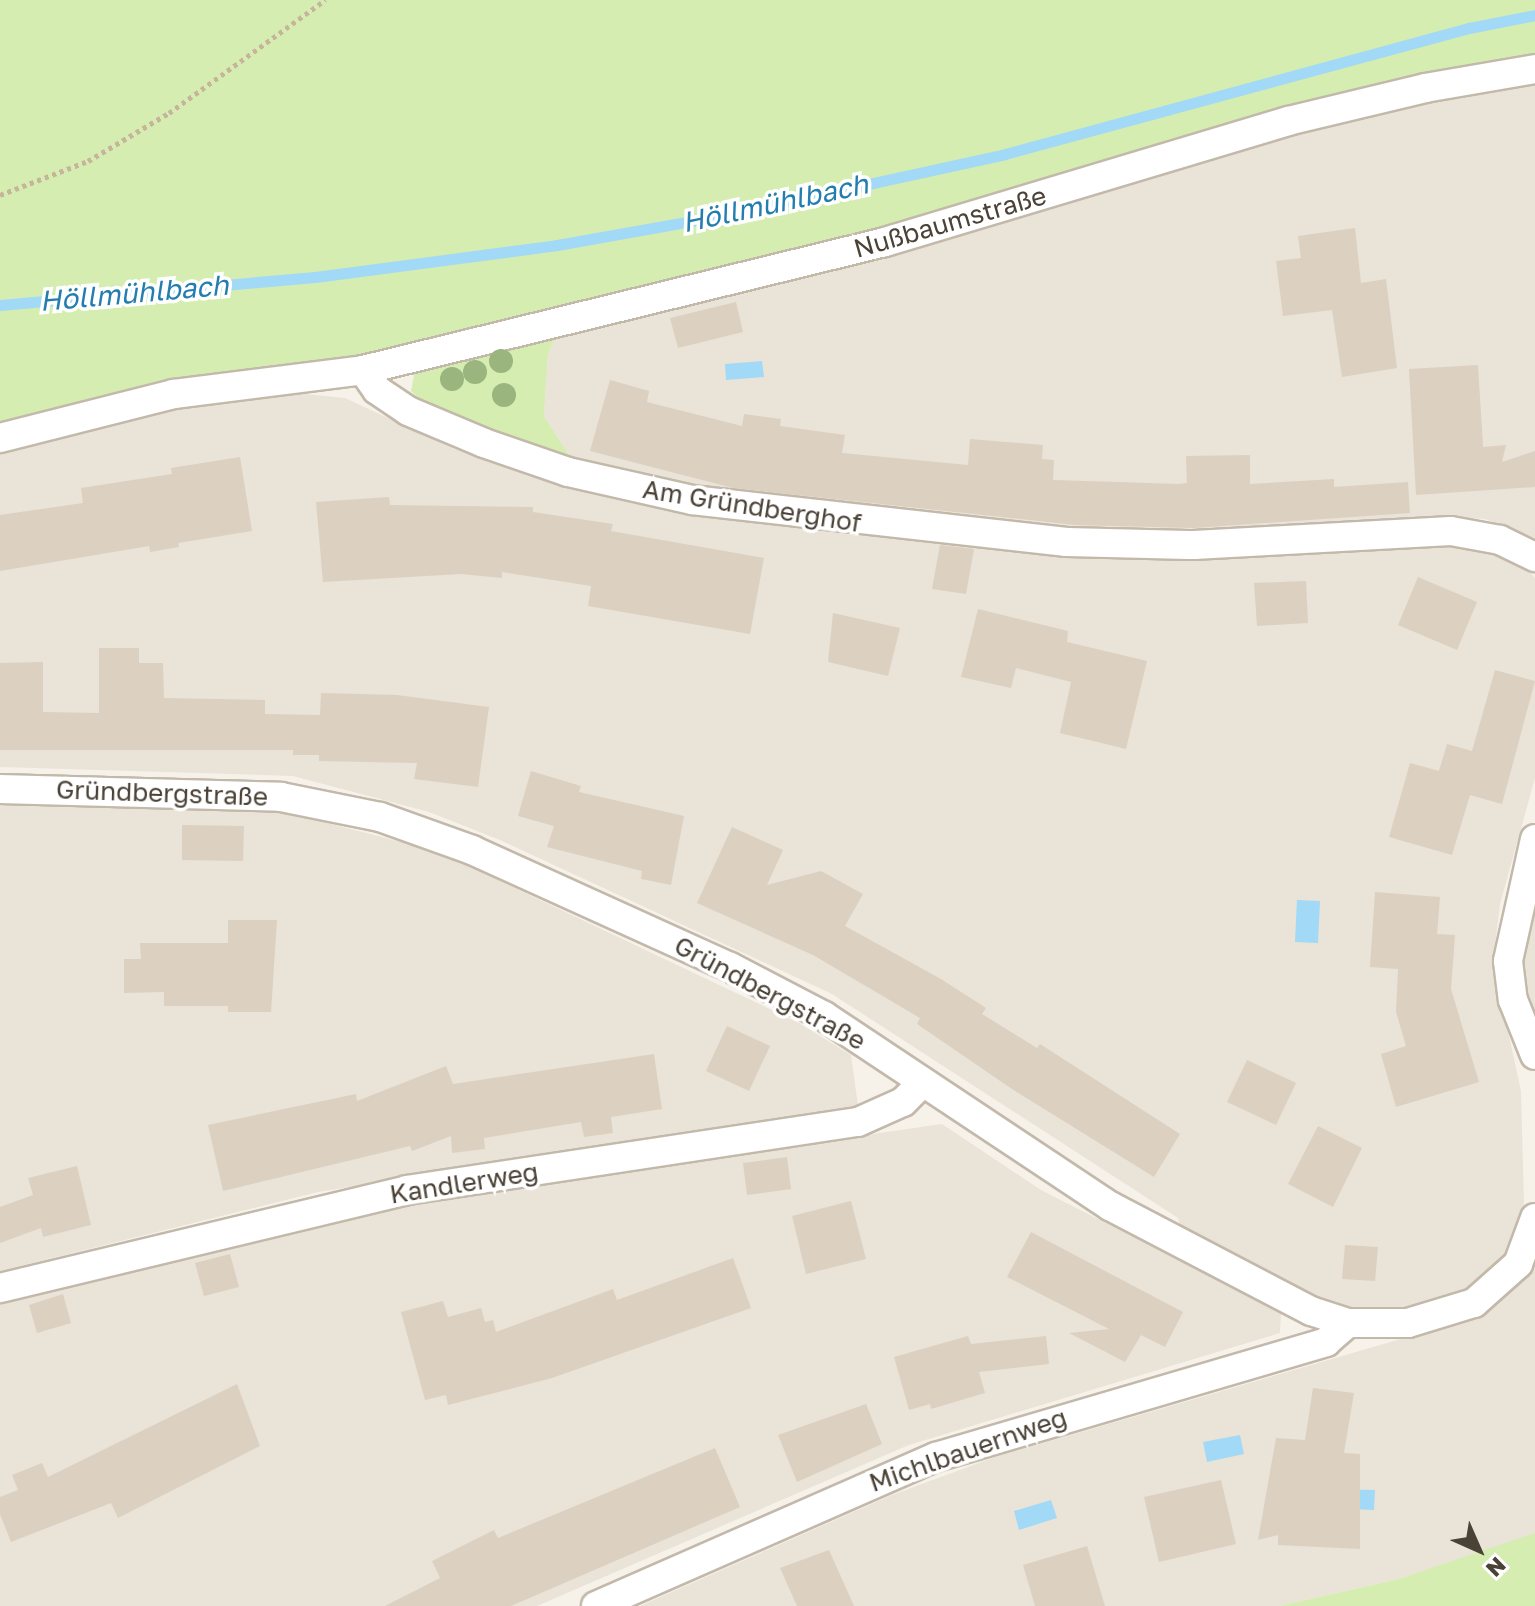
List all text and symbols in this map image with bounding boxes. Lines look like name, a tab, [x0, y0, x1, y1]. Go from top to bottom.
water label: Höllmühlbach	[679, 167, 871, 239]
street label: Nußbaumstraße	[850, 180, 1050, 264]
water label: Höllmühlbach	[38, 268, 230, 318]
street label: Am Gründberghof	[640, 473, 864, 539]
street label: Gründbergstraße	[56, 774, 268, 812]
street label: Gründbergstraße	[669, 929, 871, 1057]
street label: Kandlerweg	[387, 1156, 541, 1210]
street label: Michlbauernweg	[865, 1402, 1071, 1498]
north arrow	[1439, 1510, 1519, 1590]
text: N	[1481, 1552, 1512, 1583]

